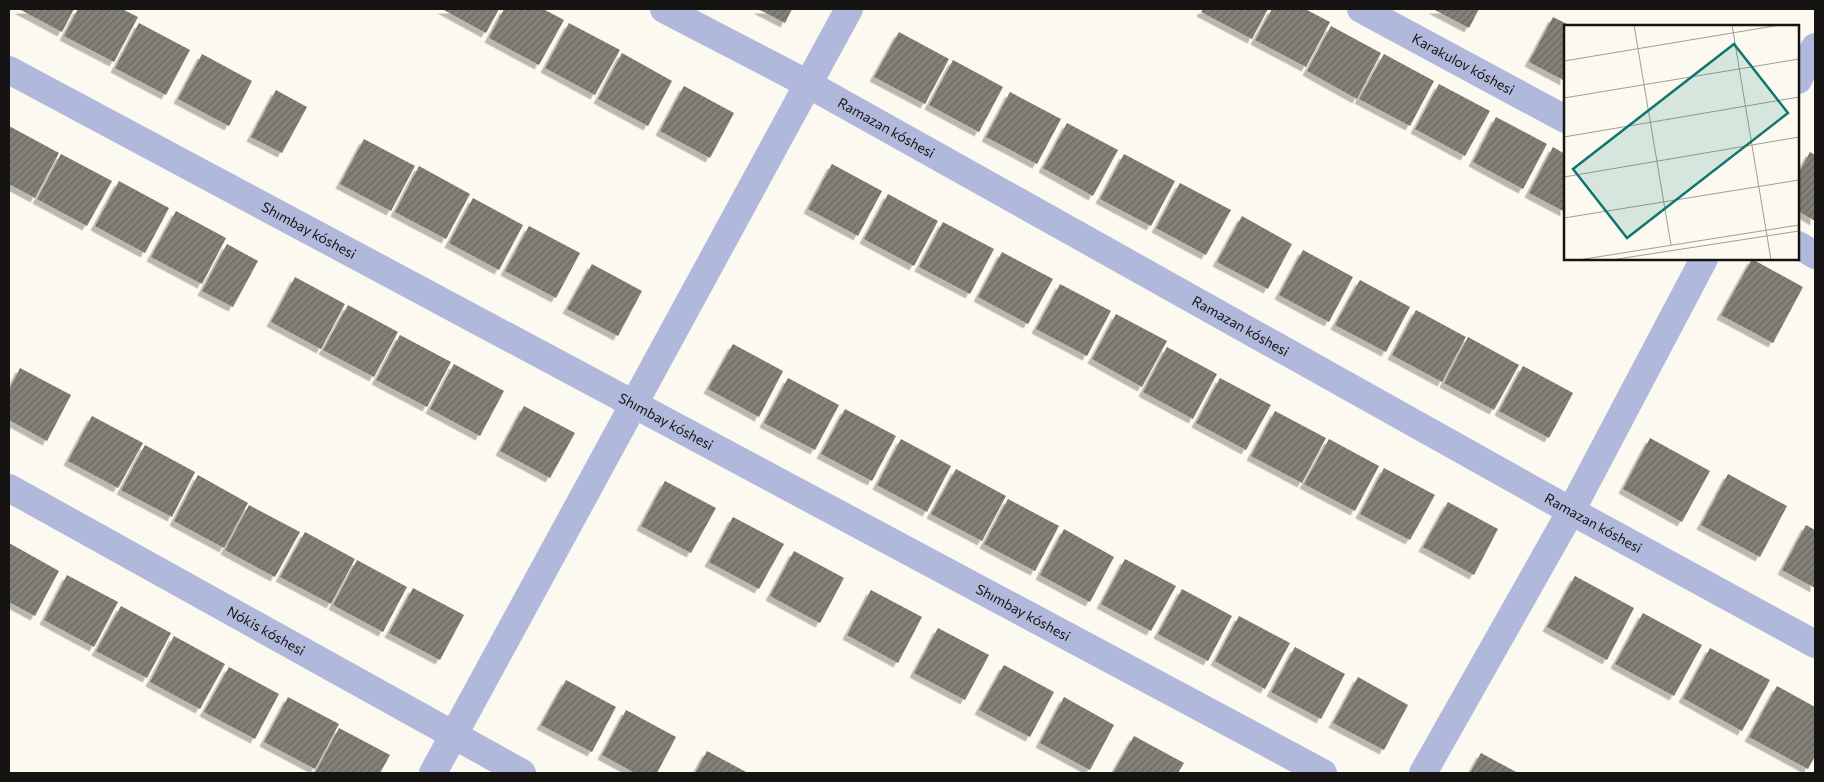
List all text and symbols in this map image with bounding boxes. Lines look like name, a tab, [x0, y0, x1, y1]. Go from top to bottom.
inset map	[1564, 25, 1799, 260]
street label: Karakulov kóshesi	[1409, 29, 1517, 98]
street label: Ramazan kóshesi	[835, 93, 938, 161]
street label: Shımbay kóshesi	[259, 198, 359, 262]
street label: Ramazan kóshesi	[1189, 292, 1292, 360]
street label: Shımbay kóshesi	[616, 389, 716, 453]
street label: Ramazan kóshesi	[1542, 489, 1645, 556]
street label: Shımbay kóshesi	[973, 580, 1073, 644]
street label: Nókis kóshesi	[224, 602, 308, 659]

